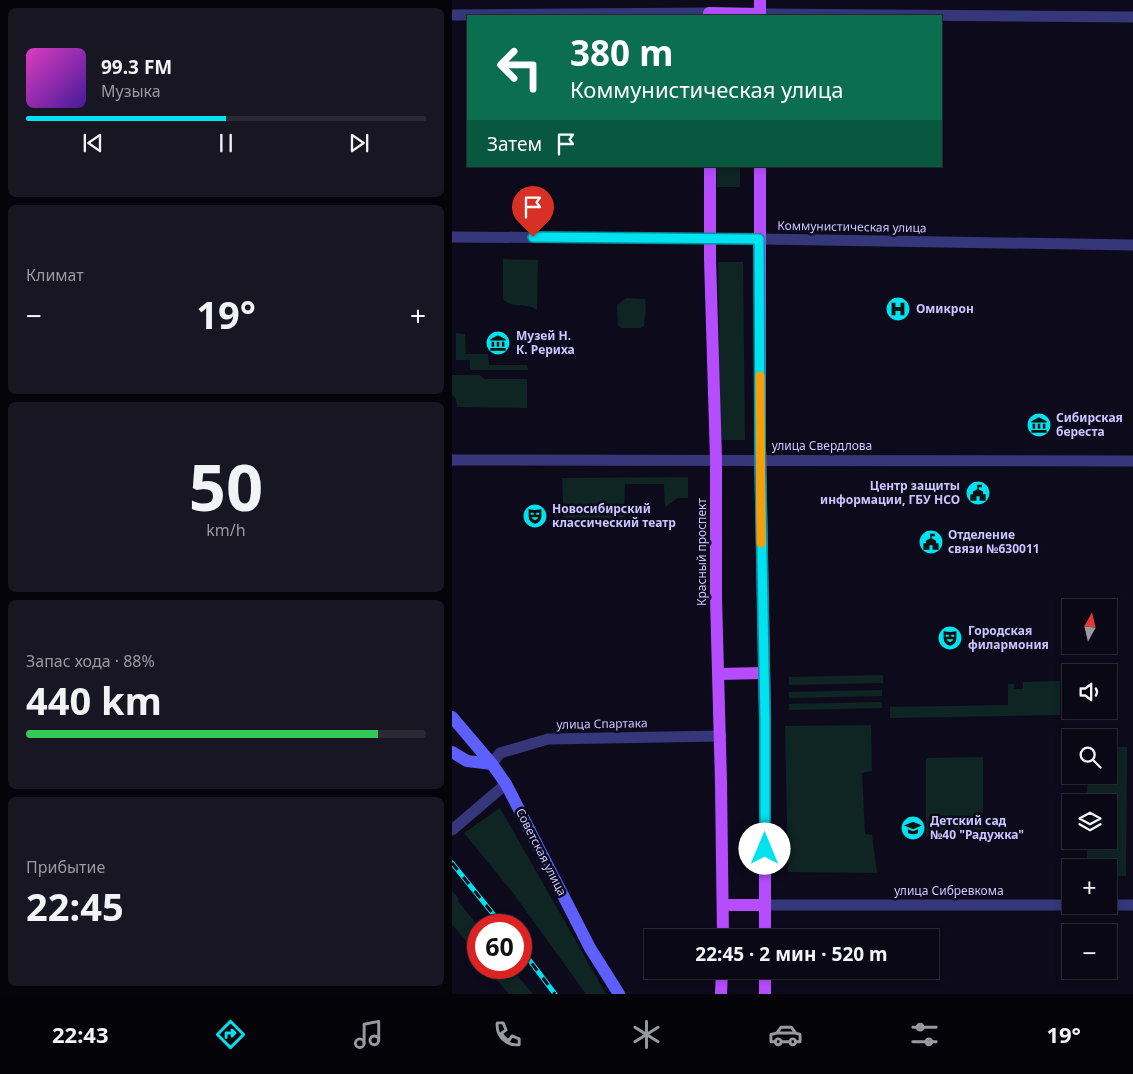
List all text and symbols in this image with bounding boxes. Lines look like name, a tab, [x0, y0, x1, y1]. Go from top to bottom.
text: 380 m	[570, 29, 673, 76]
icon: left	[487, 35, 552, 100]
text: 99.3 FM	[101, 54, 172, 80]
text: Коммунистическая улица	[570, 74, 843, 104]
text: Музыка	[101, 80, 161, 102]
icon: previous	[79, 129, 107, 157]
icon: pause	[212, 129, 240, 157]
icon: next	[345, 129, 373, 157]
icon: arrive	[552, 130, 580, 158]
text: Затем	[487, 131, 542, 157]
pin	[512, 186, 554, 237]
icon: arrive	[519, 193, 547, 221]
street label: Коммунистическая улица	[777, 217, 927, 236]
text: Климат	[26, 264, 84, 286]
text: 19°	[196, 288, 256, 340]
text: −	[26, 296, 42, 334]
text: +	[410, 296, 426, 334]
hospital icon: Омикрон	[885, 296, 911, 322]
place label: Омикрон	[916, 300, 974, 317]
place label: Музей Н. К. Рериха	[516, 327, 575, 358]
museum icon: Музей Н. К. Рериха	[485, 330, 511, 356]
place label: Сибирская береста	[1056, 409, 1123, 440]
museum icon: Сибирская береста	[1026, 412, 1052, 438]
street label: улица Свердлова	[772, 437, 872, 454]
text: 50	[189, 442, 263, 530]
place label: Центр защиты информации, ГБУ НСО	[820, 477, 960, 508]
public building icon: Центр защиты информации, ГБУ НСО	[965, 480, 991, 506]
street label: Красный проспект	[693, 498, 710, 606]
place label: Новосибирский классический театр	[552, 500, 676, 531]
theatre icon: Новосибирский классический театр	[522, 503, 548, 529]
text: km/h	[206, 519, 246, 541]
place label: Отделение связи №630011	[948, 526, 1040, 557]
public building icon: Отделение связи №630011	[918, 529, 944, 555]
north arrow	[1062, 599, 1117, 654]
map controls	[1062, 599, 1117, 979]
place label: Городская филармония	[968, 622, 1049, 653]
theatre icon: Городская филармония	[937, 625, 963, 651]
text: Запас хода · 88%	[26, 650, 155, 672]
button: sound	[1062, 664, 1117, 719]
text: 440 km	[26, 674, 162, 726]
street label: улица Спартака	[556, 714, 648, 733]
button: search	[1062, 729, 1117, 784]
button: layers	[1062, 794, 1117, 849]
street label: Советская улица	[512, 805, 571, 899]
place label: Детский сад №40 "Радужка"	[930, 812, 1024, 843]
school or university icon: Детский сад №40 "Радужка"	[900, 815, 926, 841]
position arrow	[738, 822, 790, 874]
text: Прибытие	[26, 856, 105, 878]
button: +	[1062, 859, 1117, 914]
text: 22:45	[26, 880, 124, 932]
street label: улица Сибревкома	[894, 882, 1004, 899]
speed limit sign: 60	[467, 914, 532, 979]
button: −	[1062, 924, 1117, 979]
text: 22:45 · 2 мин · 520 m	[695, 941, 888, 967]
icon: directions	[213, 1017, 248, 1052]
icon: music	[351, 1017, 386, 1052]
icon: phone	[490, 1017, 525, 1052]
icon: climate	[629, 1017, 664, 1052]
icon: car	[768, 1017, 803, 1052]
icon: filters	[907, 1017, 942, 1052]
text: 22:43	[52, 1019, 109, 1049]
text: 19°	[1046, 1019, 1081, 1049]

